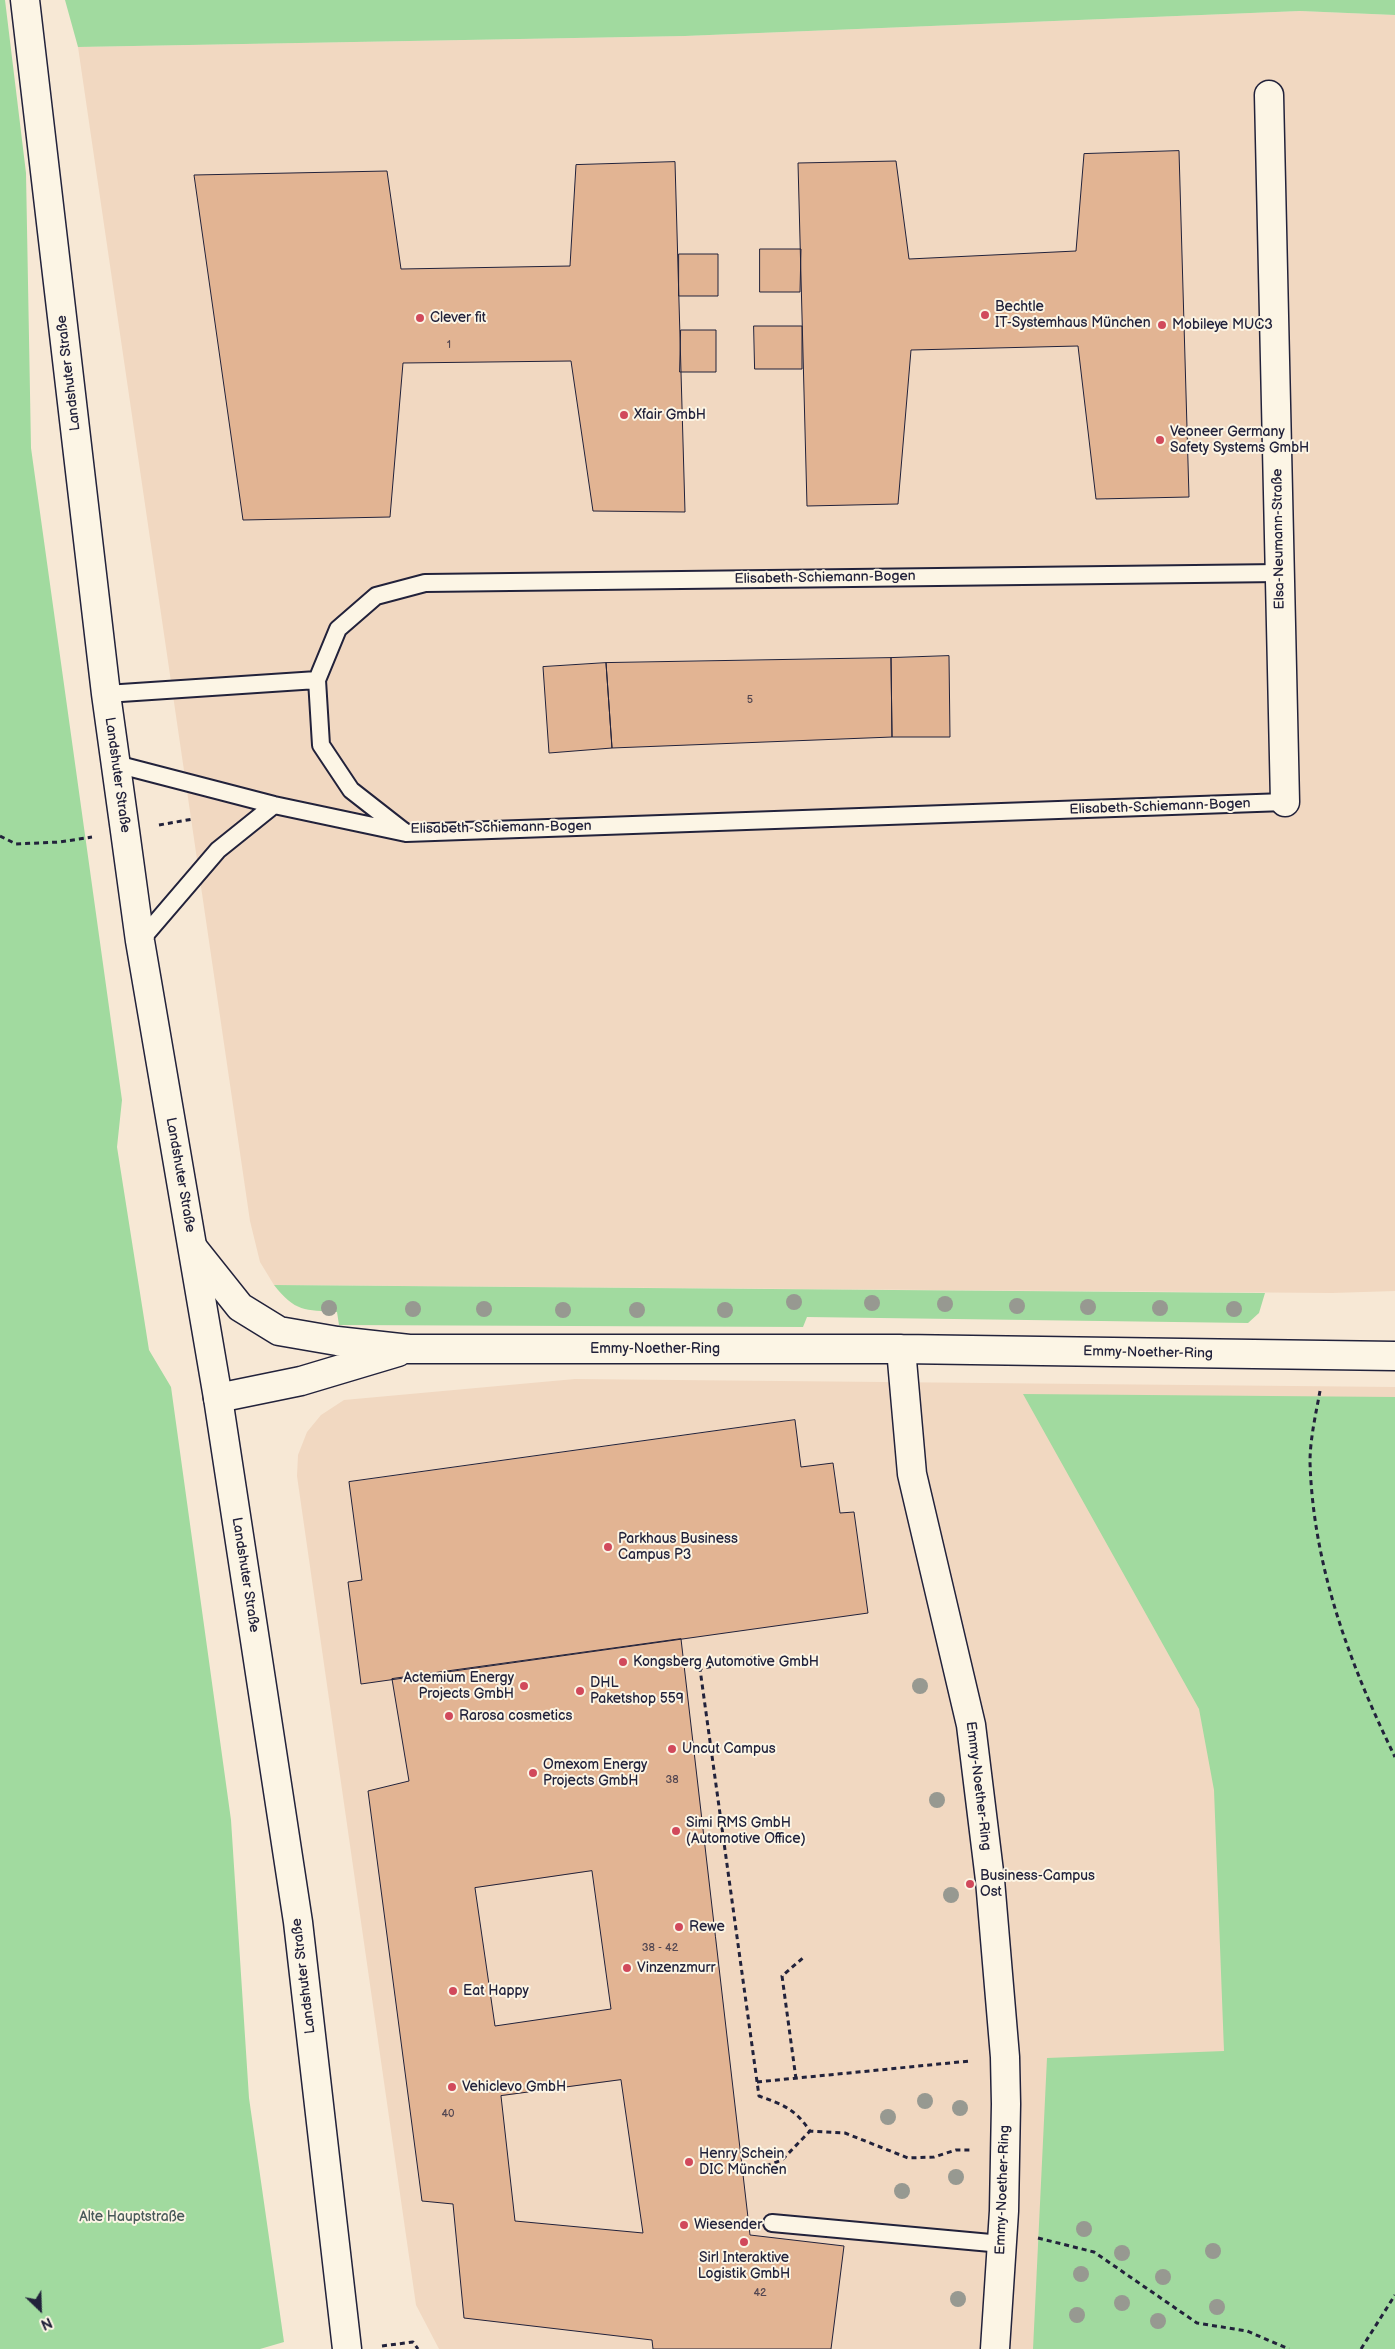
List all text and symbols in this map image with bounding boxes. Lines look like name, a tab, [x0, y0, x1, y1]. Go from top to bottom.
place label: Bechtle IT-Systemhaus München	[995, 299, 1151, 332]
marker: Bechtle IT-Systemhaus München	[979, 309, 991, 321]
place label: Clever fit	[430, 310, 486, 326]
marker: Clever fit	[414, 312, 426, 324]
street label: Landshuter Straße	[54, 314, 84, 432]
place label: Mobileye MUC3	[1172, 317, 1273, 333]
marker: Mobileye MUC3	[1156, 319, 1168, 331]
house number: 1	[447, 338, 451, 352]
place label: Xfair GmbH	[634, 407, 706, 423]
marker: Xfair GmbH	[618, 409, 630, 421]
place label: Veoneer Germany Safety Systems GmbH	[1170, 424, 1309, 457]
marker: Veoneer Germany Safety Systems GmbH	[1154, 434, 1166, 446]
street label: Elsa-Neumann-Straße	[1269, 468, 1289, 610]
street label: Elisabeth-Schiemann-Bogen	[734, 568, 916, 588]
house number: 5	[747, 693, 753, 707]
street label: Landshuter Straße	[101, 716, 133, 834]
street label: Elisabeth-Schiemann-Bogen	[1069, 795, 1251, 819]
street label: Elisabeth-Schiemann-Bogen	[410, 818, 592, 838]
street label: Landshuter Straße	[162, 1116, 198, 1234]
street label: Emmy-Noether-Ring	[590, 1341, 720, 1357]
street label: Emmy-Noether-Ring	[1083, 1343, 1213, 1363]
street label: Landshuter Straße	[228, 1516, 262, 1634]
place label: Parkhaus Business Campus P3	[618, 1531, 738, 1564]
marker: Parkhaus Business Campus P3	[602, 1541, 614, 1553]
place label: Kongsberg Automotive GmbH	[633, 1654, 819, 1670]
marker: Kongsberg Automotive GmbH	[617, 1656, 629, 1668]
place label: Actemium Energy Projects GmbH	[403, 1670, 514, 1702]
place label: DHL Paketshop 559	[590, 1675, 684, 1708]
marker: Actemium Energy Projects GmbH	[518, 1680, 530, 1692]
marker: DHL Paketshop 559	[574, 1685, 586, 1697]
place label: Rarosa cosmetics	[459, 1708, 572, 1724]
marker: Rarosa cosmetics	[443, 1710, 455, 1722]
street label: Emmy-Noether-Ring	[962, 1721, 994, 1851]
place label: Uncut Campus	[682, 1741, 776, 1757]
marker: Uncut Campus	[666, 1743, 678, 1755]
place label: Omexom Energy Projects GmbH	[543, 1757, 647, 1790]
marker: Omexom Energy Projects GmbH	[527, 1767, 539, 1779]
house number: 38	[665, 1773, 679, 1787]
place label: Simi RMS GmbH (Automotive Office)	[686, 1815, 806, 1848]
marker: Simi RMS GmbH (Automotive Office)	[670, 1825, 682, 1837]
place label: Business-Campus Ost	[980, 1868, 1095, 1900]
marker: Business-Campus Ost	[964, 1878, 976, 1890]
street label: Landshuter Straße	[289, 1917, 319, 2035]
place label: Rewe	[689, 1919, 725, 1935]
marker: Rewe	[673, 1921, 685, 1933]
house number: 38 - 42	[642, 1941, 678, 1955]
place label: Vinzenzmurr	[637, 1960, 716, 1976]
marker: Vinzenzmurr	[621, 1962, 633, 1974]
place label: Eat Happy	[463, 1983, 529, 1999]
marker: Eat Happy	[447, 1985, 459, 1997]
place label: Vehiclevo GmbH	[462, 2079, 566, 2095]
marker: Vehiclevo GmbH	[446, 2081, 458, 2093]
house number: 40	[441, 2107, 455, 2121]
street label: Emmy-Noether-Ring	[992, 2125, 1014, 2255]
place label: Henry Schein DIC München	[699, 2146, 787, 2178]
marker: Henry Schein DIC München	[683, 2156, 695, 2168]
park label: Alte Hauptstraße	[79, 2209, 185, 2225]
place label: Wiesender	[694, 2217, 762, 2233]
marker: Wiesender	[678, 2219, 690, 2231]
marker: Sirl Interaktive Logistik GmbH	[738, 2236, 750, 2248]
place label: Sirl Interaktive Logistik GmbH	[698, 2250, 790, 2282]
north arrow	[15, 2284, 65, 2334]
house number: 42	[753, 2286, 767, 2300]
text: N	[38, 2313, 55, 2333]

